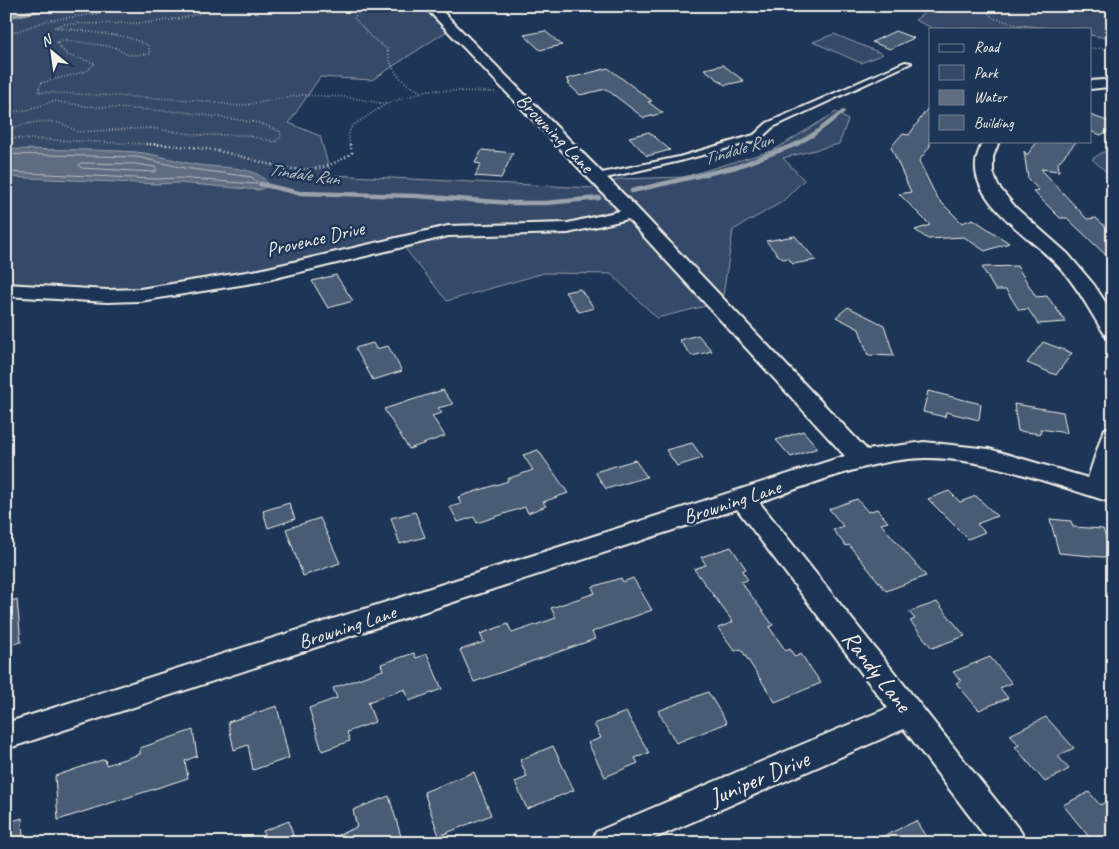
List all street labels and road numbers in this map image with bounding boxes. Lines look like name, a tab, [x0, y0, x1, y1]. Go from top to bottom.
street label: Browning Lane	[511, 88, 600, 179]
street label: Provence Drive	[264, 215, 368, 262]
street label: Browning Lane	[680, 474, 785, 529]
street label: Browning Lane	[295, 599, 400, 654]
street label: Randy Lane	[836, 624, 920, 720]
street label: Juniper Drive	[704, 743, 815, 813]

